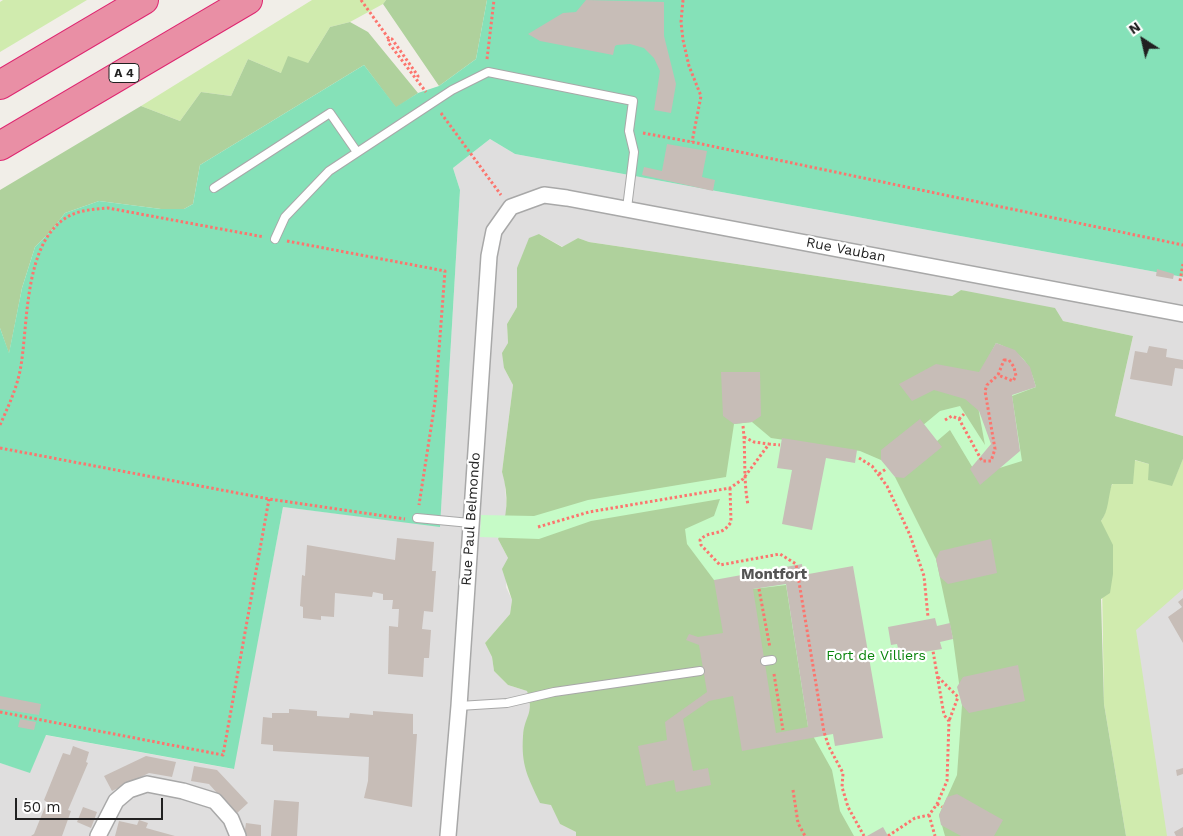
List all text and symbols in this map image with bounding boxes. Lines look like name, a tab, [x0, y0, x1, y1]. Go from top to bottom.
north arrow	[1118, 15, 1168, 65]
text: N	[1126, 18, 1143, 37]
road number: A 4	[109, 64, 139, 82]
street label: Rue Vauban	[805, 234, 887, 266]
street label: Rue Paul Belmondo	[458, 452, 484, 586]
district label: Montfort	[741, 566, 807, 584]
park label: Fort de Villiers	[826, 648, 926, 664]
scale bar	[18, 788, 165, 820]
text: 50 m	[23, 798, 60, 816]

